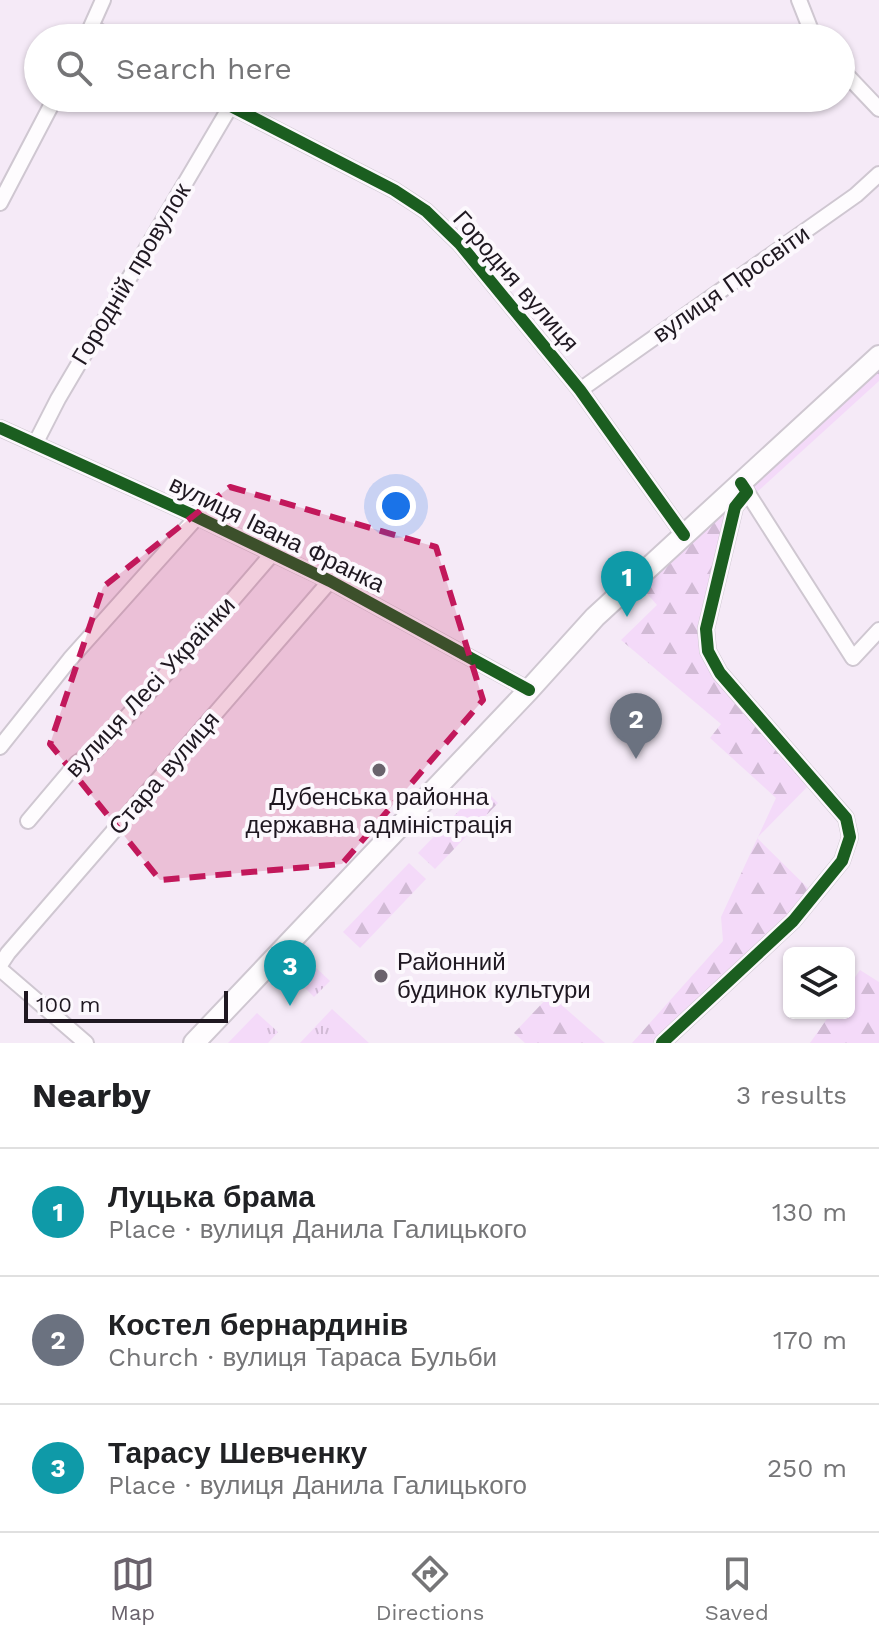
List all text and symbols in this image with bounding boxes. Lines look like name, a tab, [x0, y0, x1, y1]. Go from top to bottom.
search box	[24, 24, 855, 112]
icon: search	[52, 46, 96, 90]
text: Search here	[116, 51, 292, 86]
street label: Городній провулок	[66, 178, 196, 370]
street label: Городня вулиця	[447, 205, 585, 357]
street label: вулиця Просвіти	[647, 220, 815, 348]
street label: вулиця Івана Франка	[165, 470, 390, 599]
your location	[376, 486, 416, 526]
pin: 1	[601, 551, 653, 617]
street label: вулиця Лесі Українки	[59, 591, 241, 783]
pin: 2	[610, 693, 662, 759]
street label: Стара вулиця	[103, 706, 225, 840]
marker: Дубенська районна державна адміністрація	[370, 761, 388, 779]
place label: Дубенська районна державна адміністрація	[245, 783, 513, 839]
pin: 3	[264, 940, 316, 1006]
map controls	[783, 947, 855, 1019]
button: layers	[783, 947, 855, 1019]
place label: Районний будинок культури	[397, 948, 591, 1004]
marker: Районний будинок культури	[372, 967, 390, 985]
scale bar	[24, 987, 228, 1023]
text: 100 m	[36, 992, 100, 1017]
text: Nearby	[32, 1075, 151, 1115]
text: 3 results	[736, 1080, 847, 1110]
text: Луцька брама	[108, 1179, 315, 1214]
text: 1	[52, 1197, 64, 1227]
text: 130 m	[772, 1197, 847, 1227]
text: Place · вулиця Данила Галицького	[108, 1214, 527, 1244]
text: Костел бернардинів	[108, 1307, 408, 1342]
text: 2	[50, 1325, 66, 1355]
text: 170 m	[773, 1325, 847, 1355]
text: Church · вулиця Тараса Бульби	[108, 1342, 497, 1372]
text: Тарасу Шевченку	[108, 1435, 367, 1470]
text: 3	[50, 1453, 66, 1483]
text: 250 m	[767, 1453, 847, 1483]
text: Place · вулиця Данила Галицького	[108, 1470, 527, 1500]
tab: Map	[110, 1552, 155, 1625]
tab: Directions	[376, 1552, 484, 1625]
tab: Saved	[705, 1552, 769, 1625]

